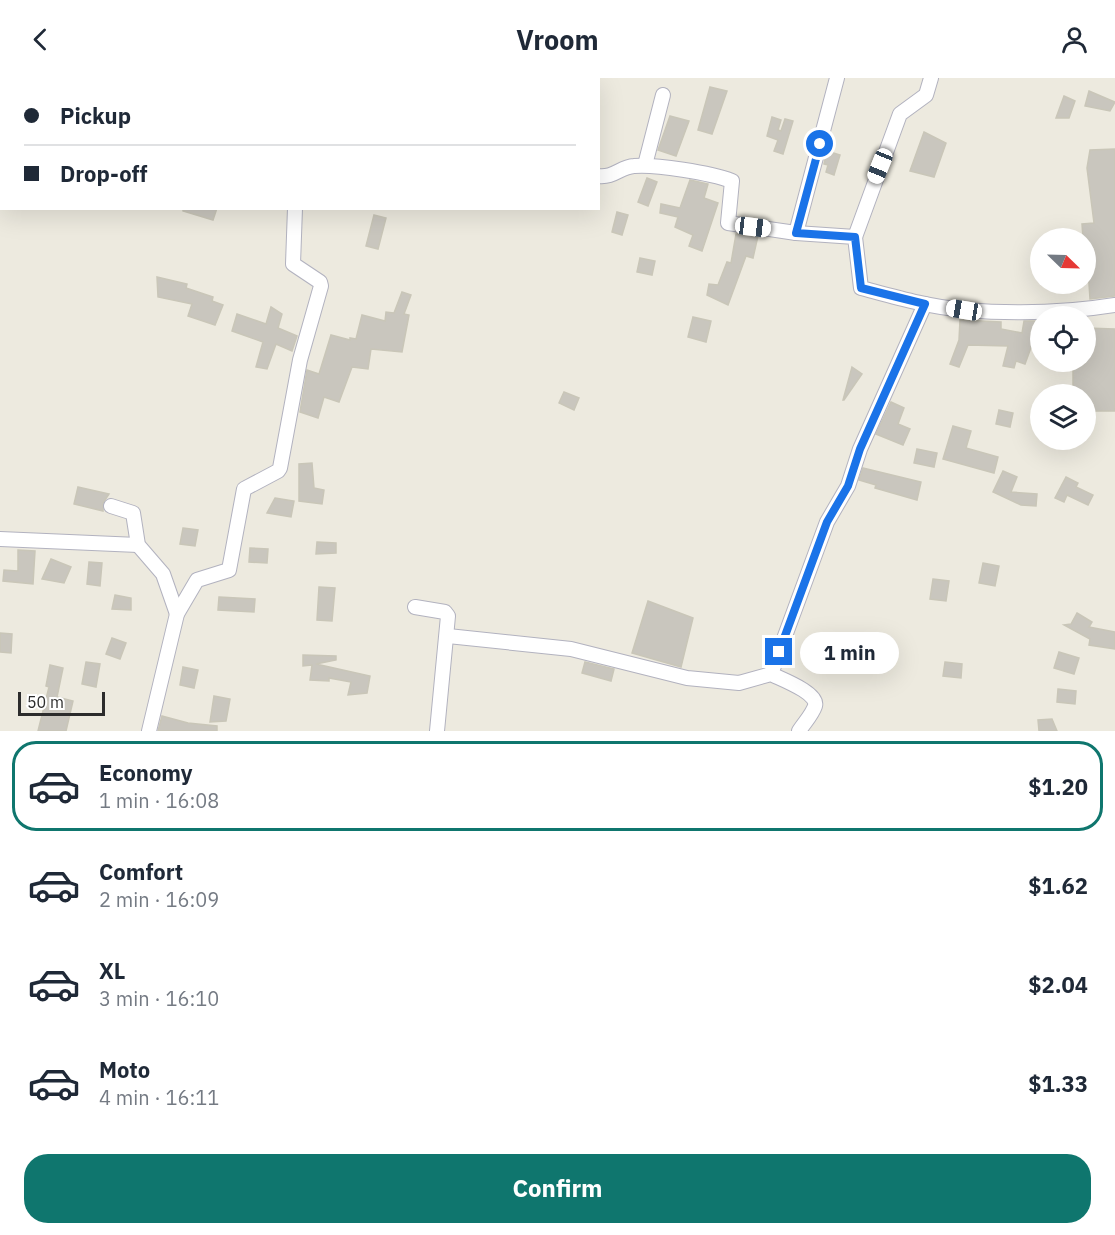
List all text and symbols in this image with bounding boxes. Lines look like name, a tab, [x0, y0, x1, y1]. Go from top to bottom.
text: Vroom	[516, 22, 599, 57]
icon: back	[24, 23, 57, 56]
icon: person	[1058, 23, 1091, 56]
text: Pickup	[60, 101, 131, 130]
route start	[806, 130, 833, 157]
car	[865, 146, 895, 186]
text: Drop-off	[60, 159, 147, 188]
car	[734, 216, 772, 238]
north arrow	[1030, 228, 1096, 294]
map controls	[1030, 228, 1096, 450]
car	[945, 298, 983, 322]
button: locate	[1030, 306, 1096, 372]
button: layers	[1030, 384, 1096, 450]
callout: 1 min	[800, 631, 899, 673]
route end	[765, 638, 792, 665]
text: 1 min	[823, 639, 876, 666]
scale bar	[18, 689, 105, 716]
text: 50 m	[27, 692, 64, 712]
text: Economy	[99, 758, 193, 787]
icon: car	[27, 759, 81, 813]
text: $1.20	[1028, 772, 1088, 801]
text: 1 min · 16:08	[99, 787, 219, 814]
text: Comfort	[99, 857, 183, 886]
icon: car	[27, 858, 81, 912]
text: $1.62	[1028, 871, 1088, 900]
text: 2 min · 16:09	[99, 886, 219, 913]
text: XL	[99, 956, 125, 985]
icon: car	[27, 957, 81, 1011]
text: $2.04	[1028, 970, 1088, 999]
text: 3 min · 16:10	[99, 985, 219, 1012]
text: Moto	[99, 1055, 150, 1084]
icon: car	[27, 1056, 81, 1110]
text: $1.33	[1028, 1069, 1088, 1098]
text: 4 min · 16:11	[99, 1084, 219, 1111]
button: Confirm	[24, 1154, 1091, 1223]

